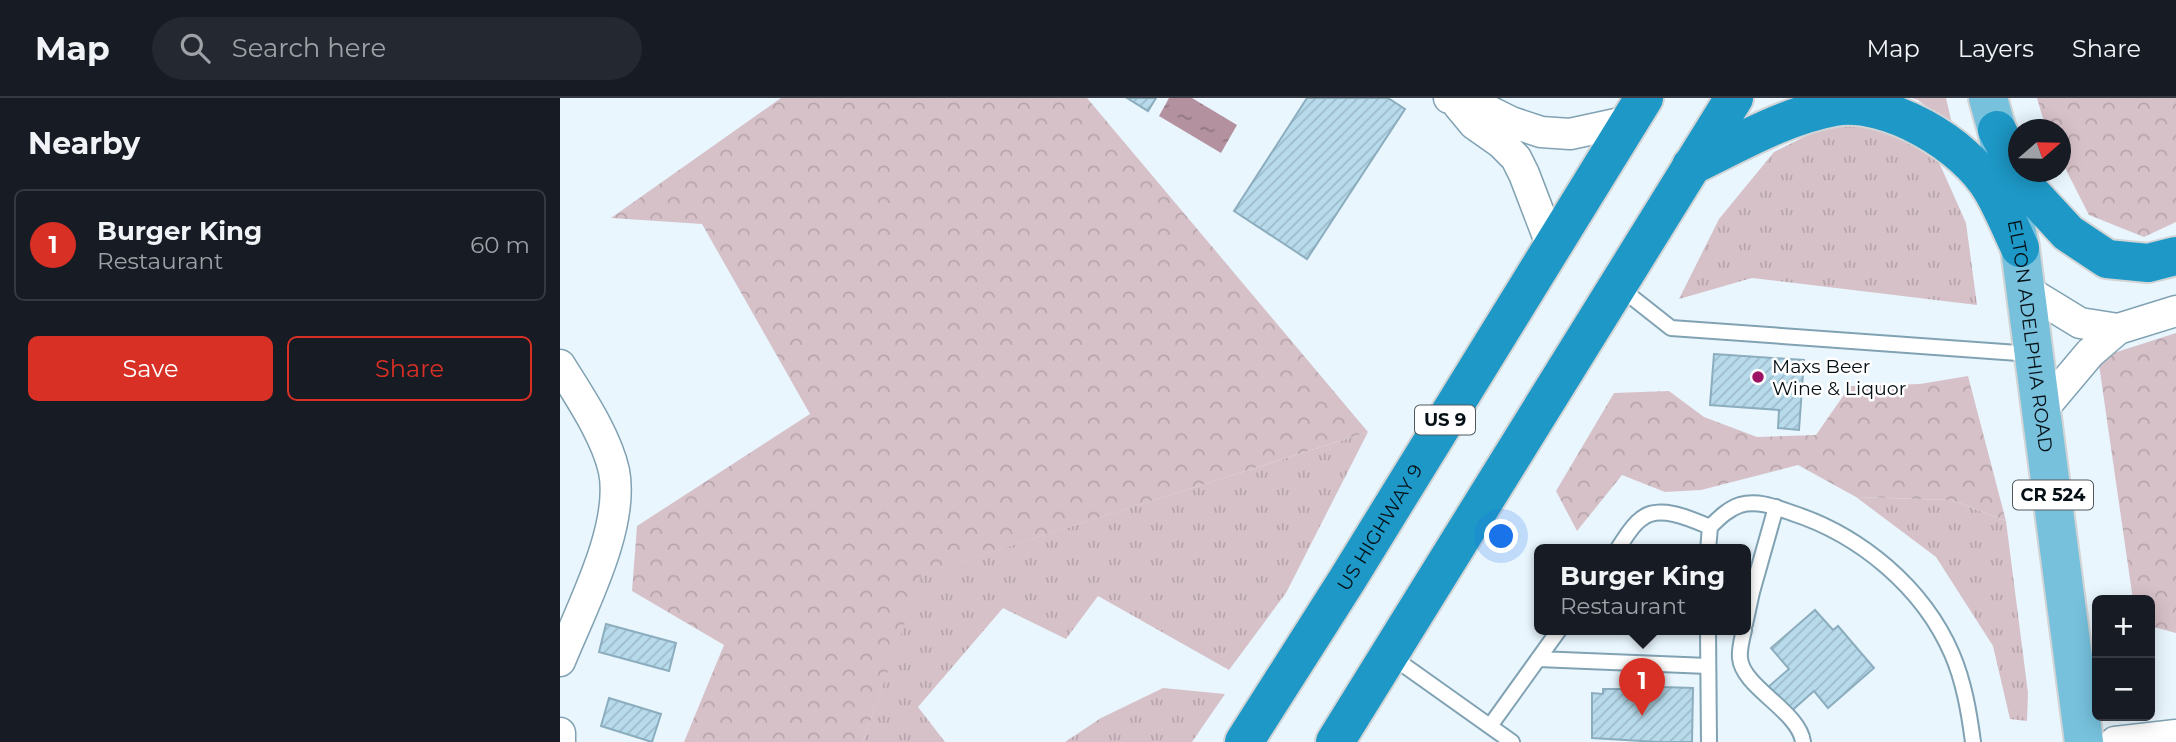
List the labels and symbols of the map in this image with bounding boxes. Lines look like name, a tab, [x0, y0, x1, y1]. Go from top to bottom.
north arrow	[2008, 119, 2071, 182]
street label: ELTON ADELPHIA ROAD	[2003, 217, 2058, 454]
place label: Maxs Beer Wine & Liquor	[1772, 355, 1906, 400]
marker: Maxs Beer Wine & Liquor	[1750, 369, 1766, 385]
road number: US 9	[1415, 406, 1475, 434]
street label: US HIGHWAY 9	[1332, 460, 1427, 595]
road number: CR 524	[2013, 480, 2093, 510]
your location	[1484, 519, 1518, 553]
pin: 1	[1619, 658, 1665, 716]

